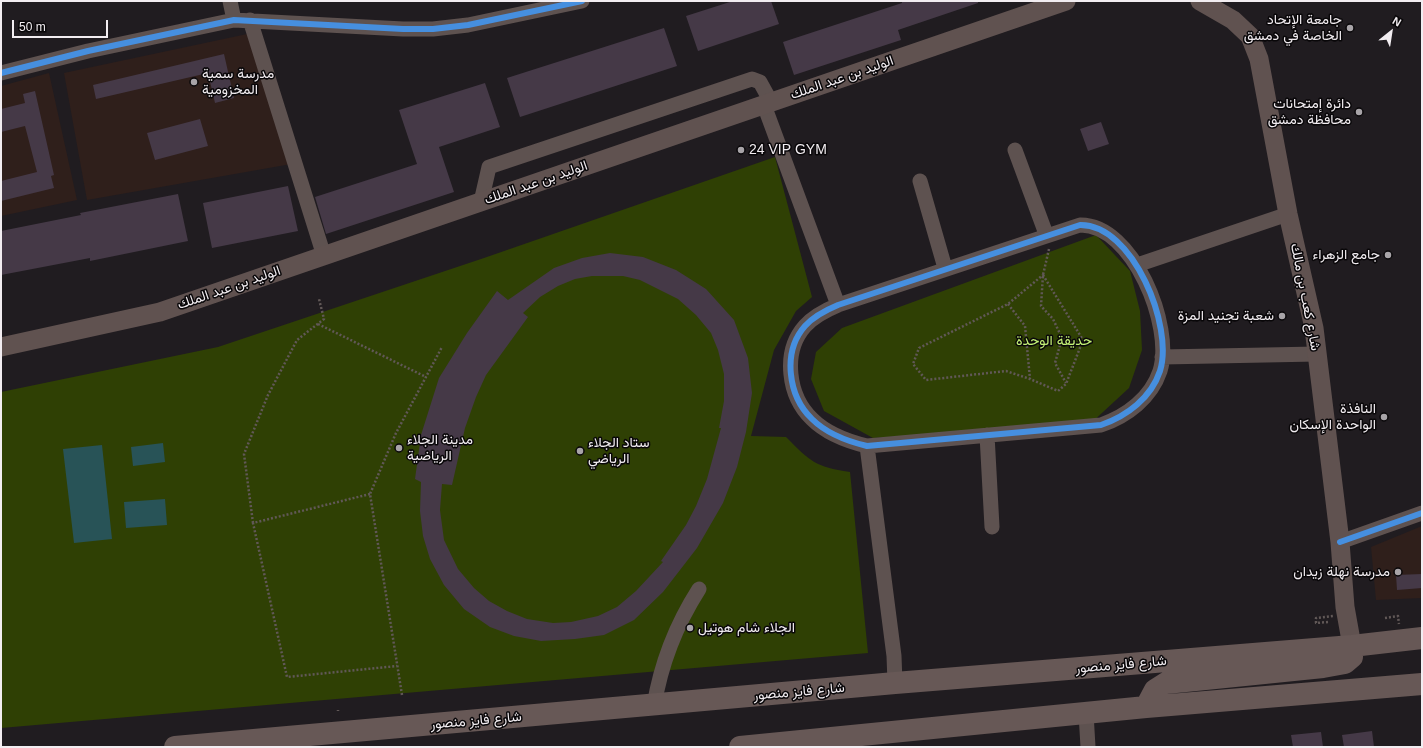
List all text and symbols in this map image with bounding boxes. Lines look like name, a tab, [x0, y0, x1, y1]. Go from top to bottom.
scale bar	[14, 12, 110, 38]
place label: جامعة الإتحاد الخاصة في دمشق	[1244, 12, 1342, 44]
north arrow	[1371, 12, 1411, 52]
text: N	[1391, 14, 1403, 29]
text: 50 m	[19, 20, 46, 34]
marker: جامعة الإتحاد الخاصة في دمشق	[1345, 23, 1355, 33]
street label: الوليد بن عبد الملك	[788, 52, 896, 104]
place label: مدرسة سمية المخزومية	[202, 66, 274, 98]
marker: مدرسة سمية المخزومية	[189, 77, 199, 87]
place label: دائرة إمتحانات محافظة دمشق	[1268, 96, 1351, 128]
marker: دائرة إمتحانات محافظة دمشق	[1354, 107, 1364, 117]
place label: 24 VIP GYM	[749, 142, 827, 158]
marker: 24 VIP GYM	[736, 145, 746, 155]
street label: الوليد بن عبد الملك	[482, 157, 590, 209]
street label: شارع كعب بن مالك	[1286, 242, 1324, 352]
place label: جامع الزهراء	[1313, 247, 1380, 263]
marker: جامع الزهراء	[1383, 250, 1393, 260]
street label: الوليد بن عبد الملك	[175, 262, 283, 314]
place label: شعبة تجنيد المزة	[1178, 308, 1274, 324]
marker: شعبة تجنيد المزة	[1277, 311, 1287, 321]
park label: حديقة الوحدة	[1016, 333, 1092, 349]
place label: النافذة الواحدة الإسكان	[1289, 401, 1376, 434]
marker: النافذة الواحدة الإسكان	[1379, 412, 1389, 422]
place label: مدينة الجلاء الرياضية	[407, 432, 473, 464]
place label: ستاد الجلاء الرياضي	[588, 435, 650, 468]
marker: مدينة الجلاء الرياضية	[394, 443, 404, 453]
marker: ستاد الجلاء الرياضي	[575, 446, 585, 456]
place label: مدرسة نهلة زيدان	[1293, 564, 1390, 580]
marker: مدرسة نهلة زيدان	[1393, 567, 1403, 577]
place label: الجلاء شام هوتيل	[698, 620, 795, 636]
marker: الجلاء شام هوتيل	[685, 623, 695, 633]
street label: شارع فايز منصور	[1075, 653, 1167, 677]
street label: شارع فايز منصور	[753, 680, 845, 704]
street label: شارع فايز منصور	[430, 709, 522, 733]

